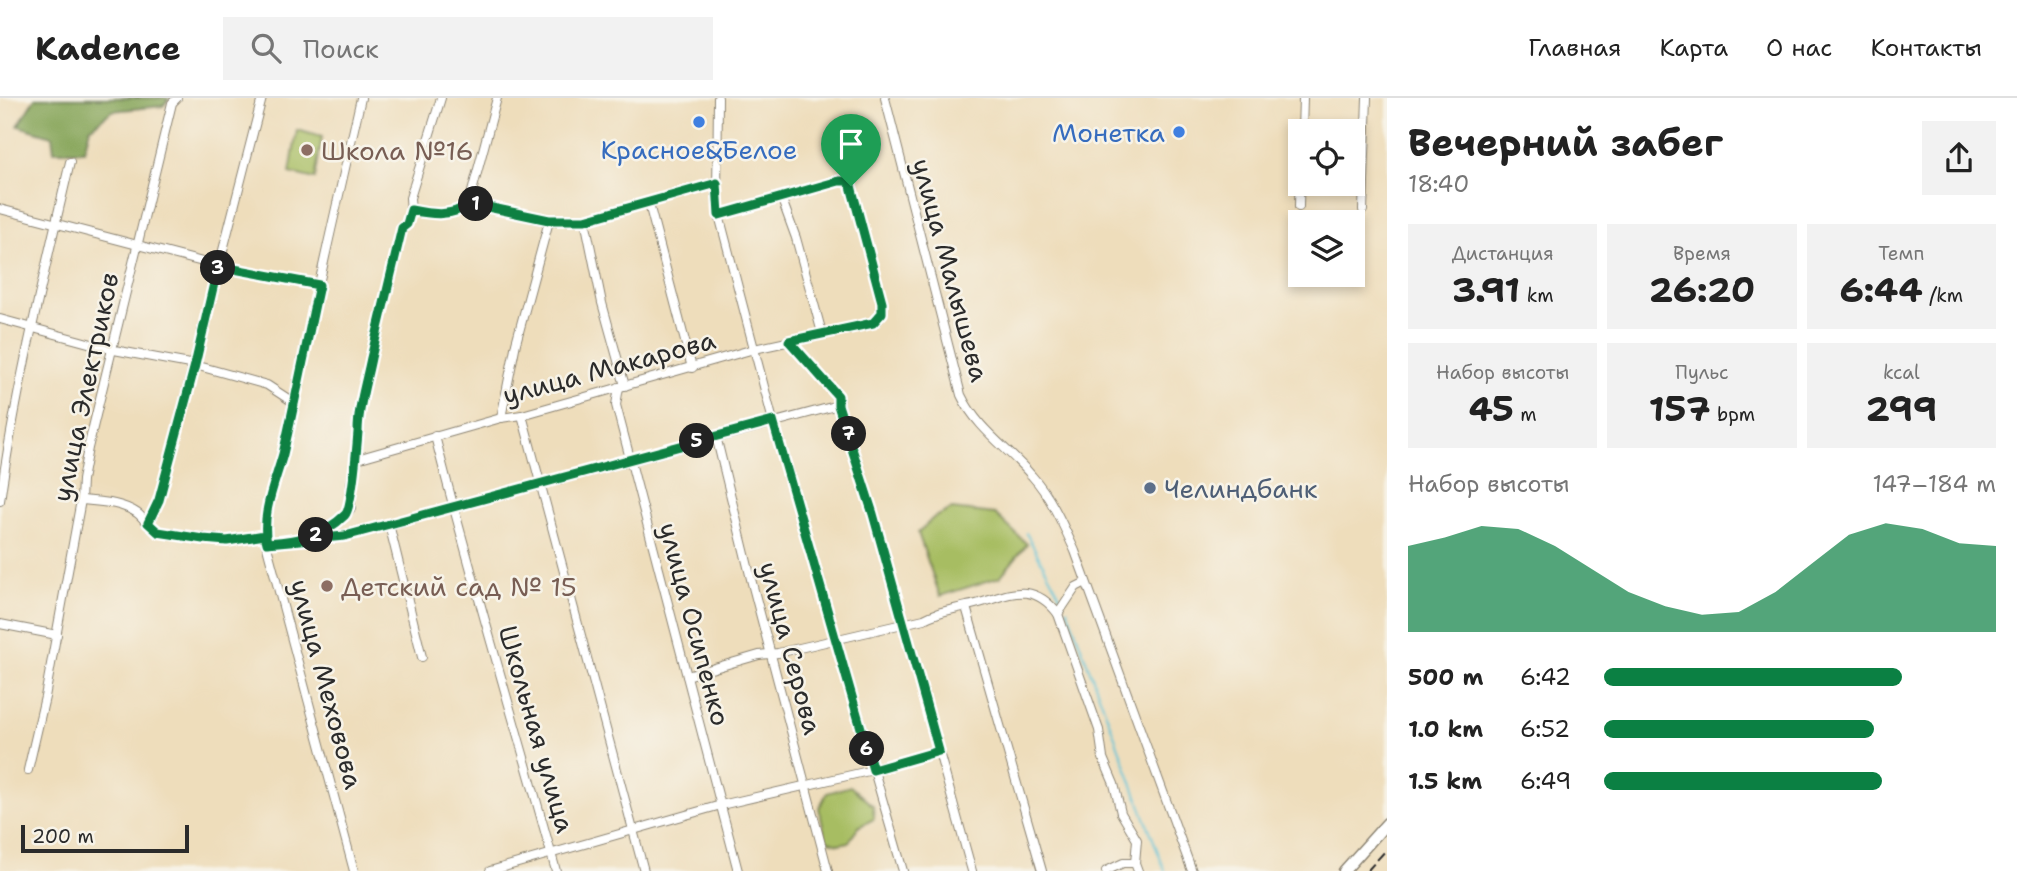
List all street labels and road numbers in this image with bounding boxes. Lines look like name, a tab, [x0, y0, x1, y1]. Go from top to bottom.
street label: улица Малышева	[904, 154, 998, 386]
street label: улица Электриков	[44, 269, 126, 505]
street label: улица Макарова	[499, 322, 719, 412]
street label: улица Осипенко	[651, 518, 739, 730]
street label: улица Серова	[751, 558, 831, 738]
street label: улица Меховова	[282, 575, 372, 793]
street label: Школьная улица	[491, 621, 583, 837]

